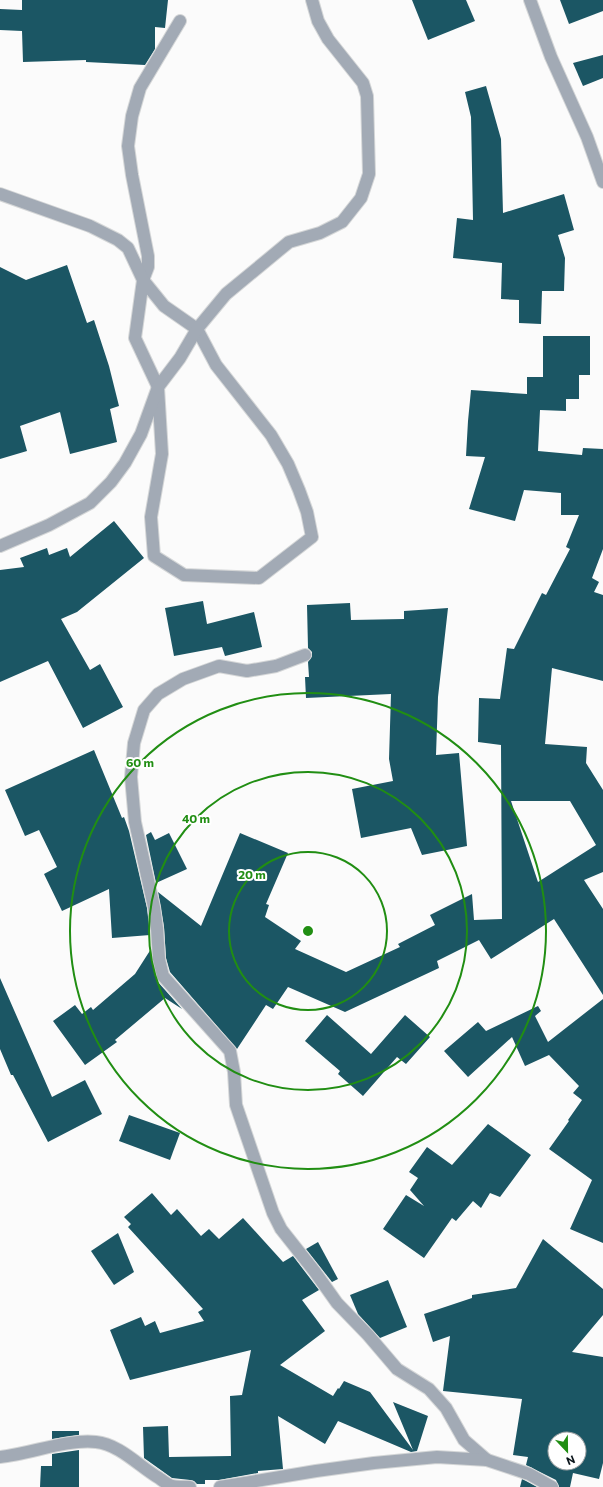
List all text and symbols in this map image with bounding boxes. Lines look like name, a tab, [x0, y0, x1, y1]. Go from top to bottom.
text: 60 m	[126, 755, 154, 769]
text: 40 m	[182, 811, 210, 825]
text: 20 m	[238, 867, 266, 881]
centre of rings	[301, 924, 315, 938]
north arrow	[547, 1431, 587, 1471]
text: N	[565, 1453, 577, 1468]

